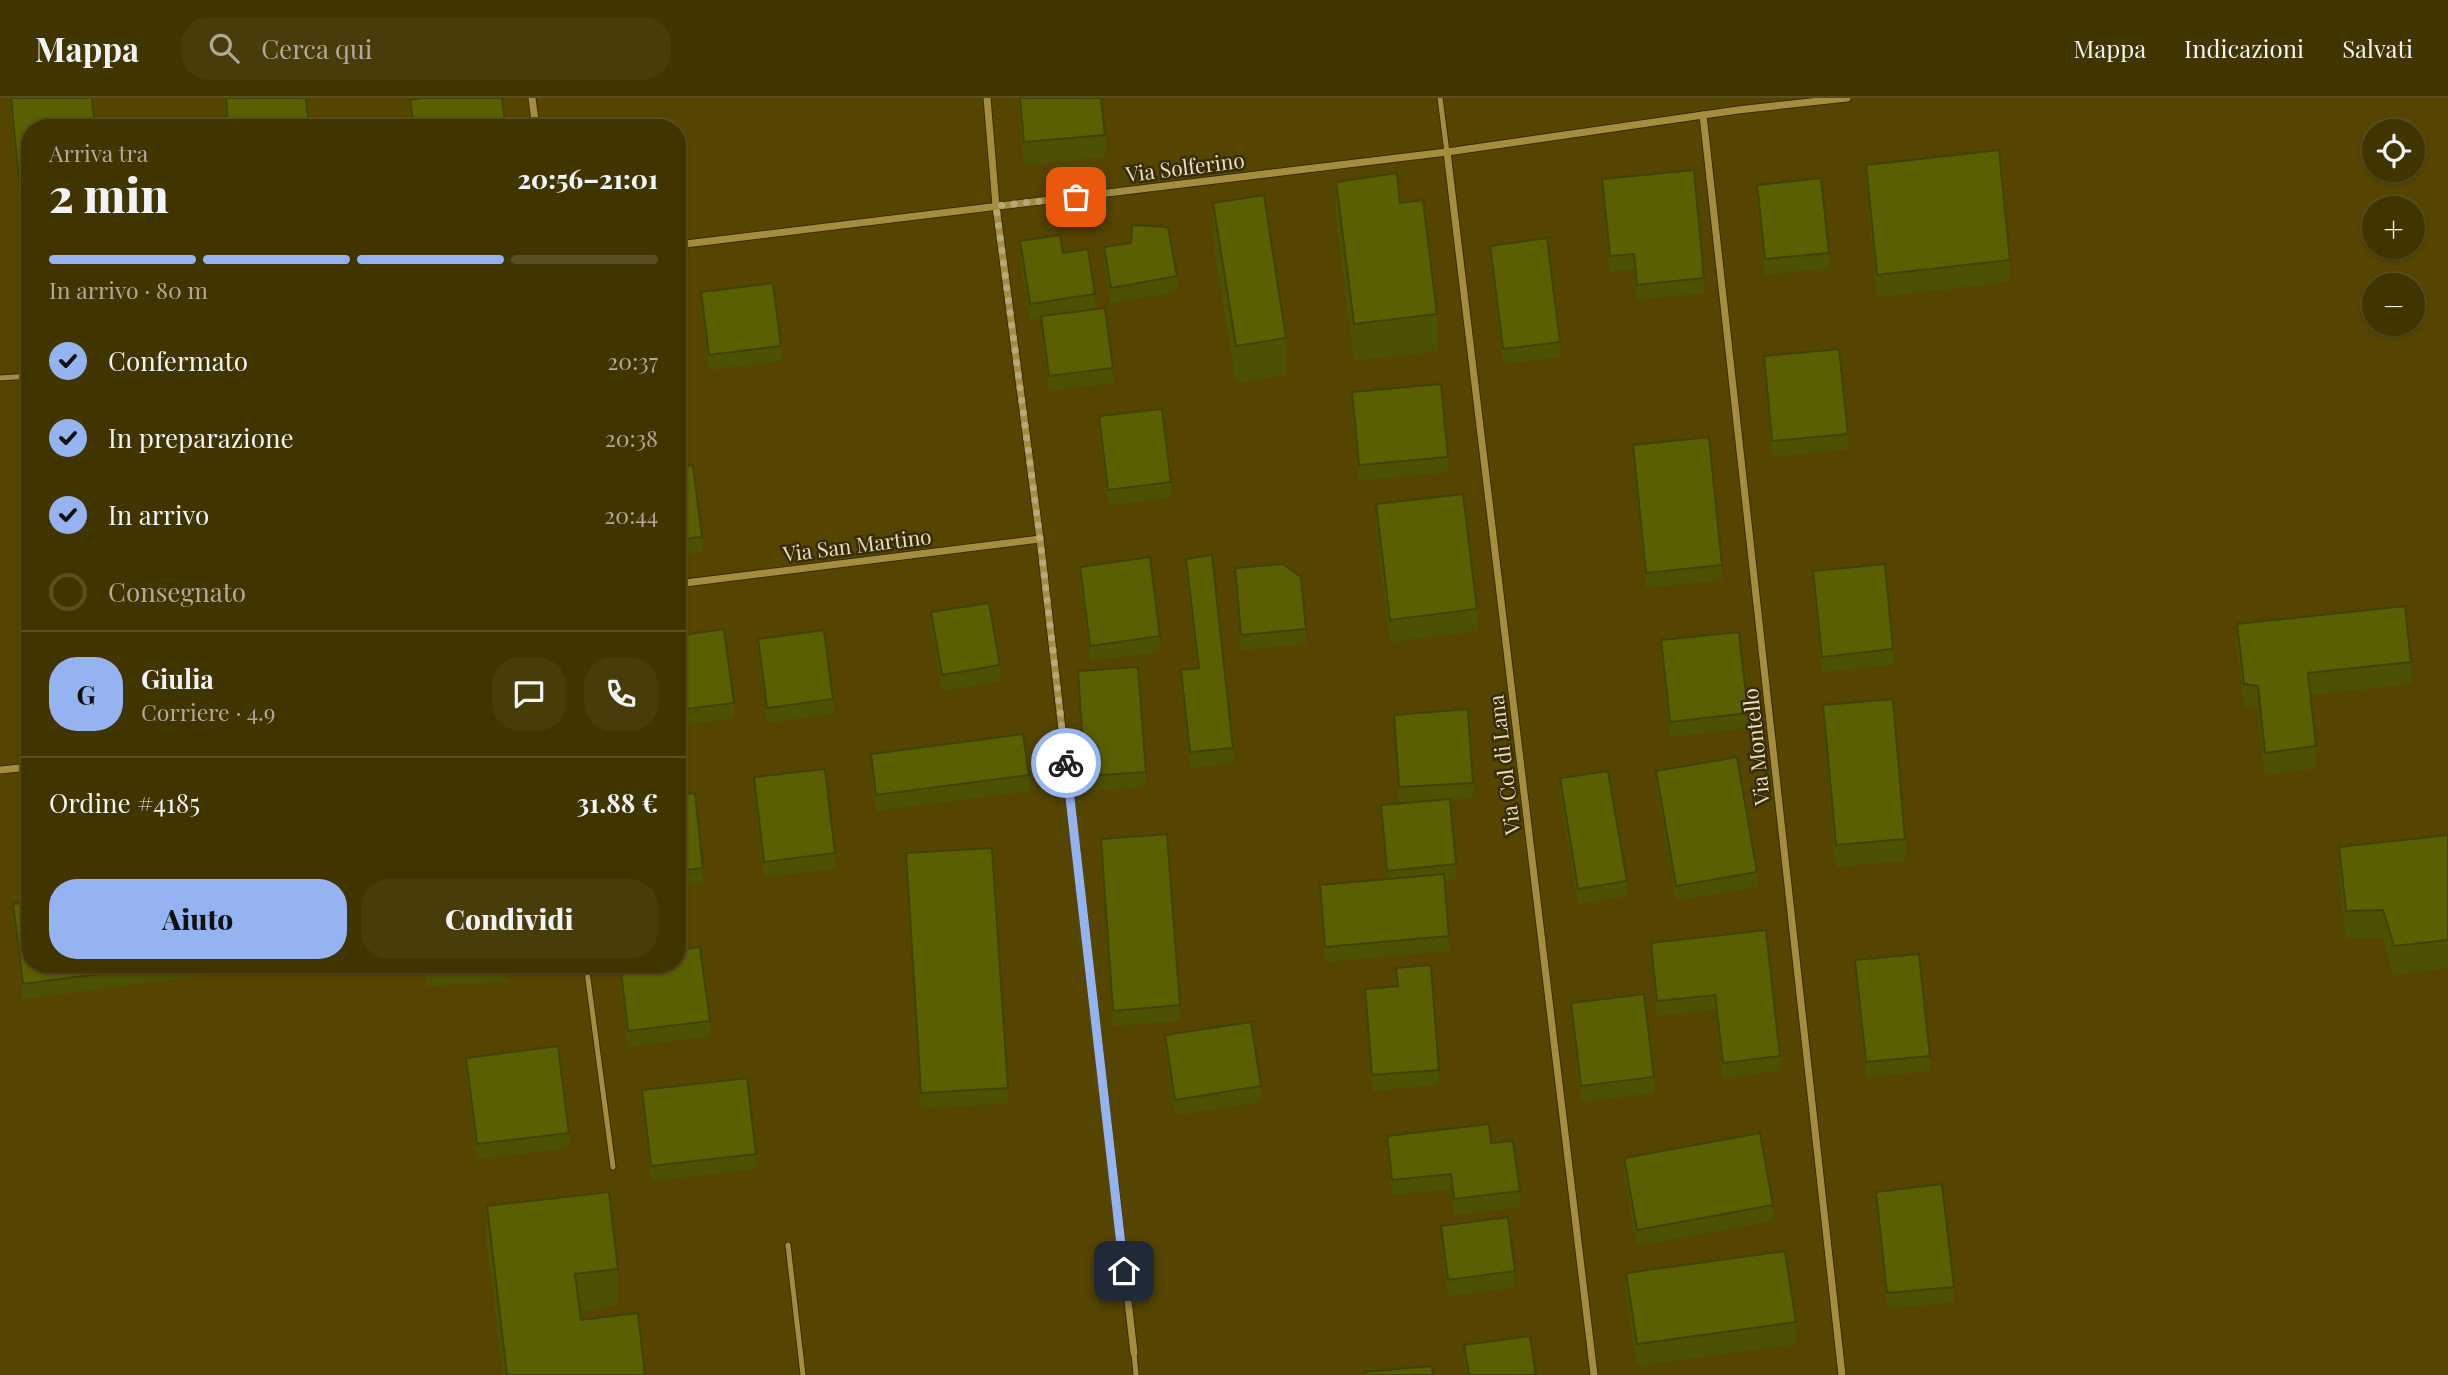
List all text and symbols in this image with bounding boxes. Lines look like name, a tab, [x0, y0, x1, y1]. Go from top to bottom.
search box	[181, 17, 671, 80]
text: Mappa	[35, 26, 139, 70]
icon: search	[205, 29, 243, 67]
text: Cerca qui	[261, 31, 372, 66]
text: Mappa	[2074, 32, 2146, 64]
text: Indicazioni	[2184, 32, 2304, 64]
text: Salvati	[2342, 32, 2413, 64]
map controls	[2362, 119, 2425, 336]
button: locate	[2362, 119, 2425, 182]
text: Arriva tra	[49, 137, 148, 168]
street label: Via Solferino	[1123, 145, 1246, 187]
text: 20:56–21:01	[517, 161, 658, 196]
text: 2 min	[49, 163, 169, 225]
pin	[1046, 167, 1106, 227]
icon: bag	[1057, 178, 1095, 216]
button: +	[2362, 196, 2425, 259]
button: −	[2362, 273, 2425, 336]
text: In arrivo · 80 m	[49, 274, 208, 305]
icon: check	[49, 342, 87, 380]
text: Confermato	[108, 343, 248, 378]
text: 20:37	[607, 345, 658, 376]
icon: check	[49, 419, 87, 457]
text: In preparazione	[108, 420, 294, 455]
text: 20:38	[605, 422, 658, 453]
icon: check	[49, 496, 87, 534]
text: In arrivo	[108, 497, 209, 532]
text: 20:44	[604, 499, 658, 530]
street label: Via San Martino	[780, 521, 933, 567]
text: Consegnato	[108, 574, 246, 609]
button: chat	[492, 657, 566, 731]
button: phone	[584, 657, 658, 731]
text: Giulia	[141, 661, 214, 696]
text: G	[76, 677, 96, 712]
street label: Via Montello	[1735, 687, 1775, 808]
street label: Via Col di Lana	[1480, 693, 1526, 837]
text: Corriere · 4.9	[141, 696, 276, 727]
courier	[1031, 728, 1101, 798]
icon: bike	[1047, 744, 1085, 782]
text: Ordine #4185	[49, 785, 200, 820]
text: 31.88 €	[576, 785, 658, 820]
button: Aiuto	[49, 879, 347, 959]
button: Condividi	[361, 879, 658, 959]
pin	[1094, 1241, 1154, 1301]
icon: home	[1105, 1252, 1143, 1290]

